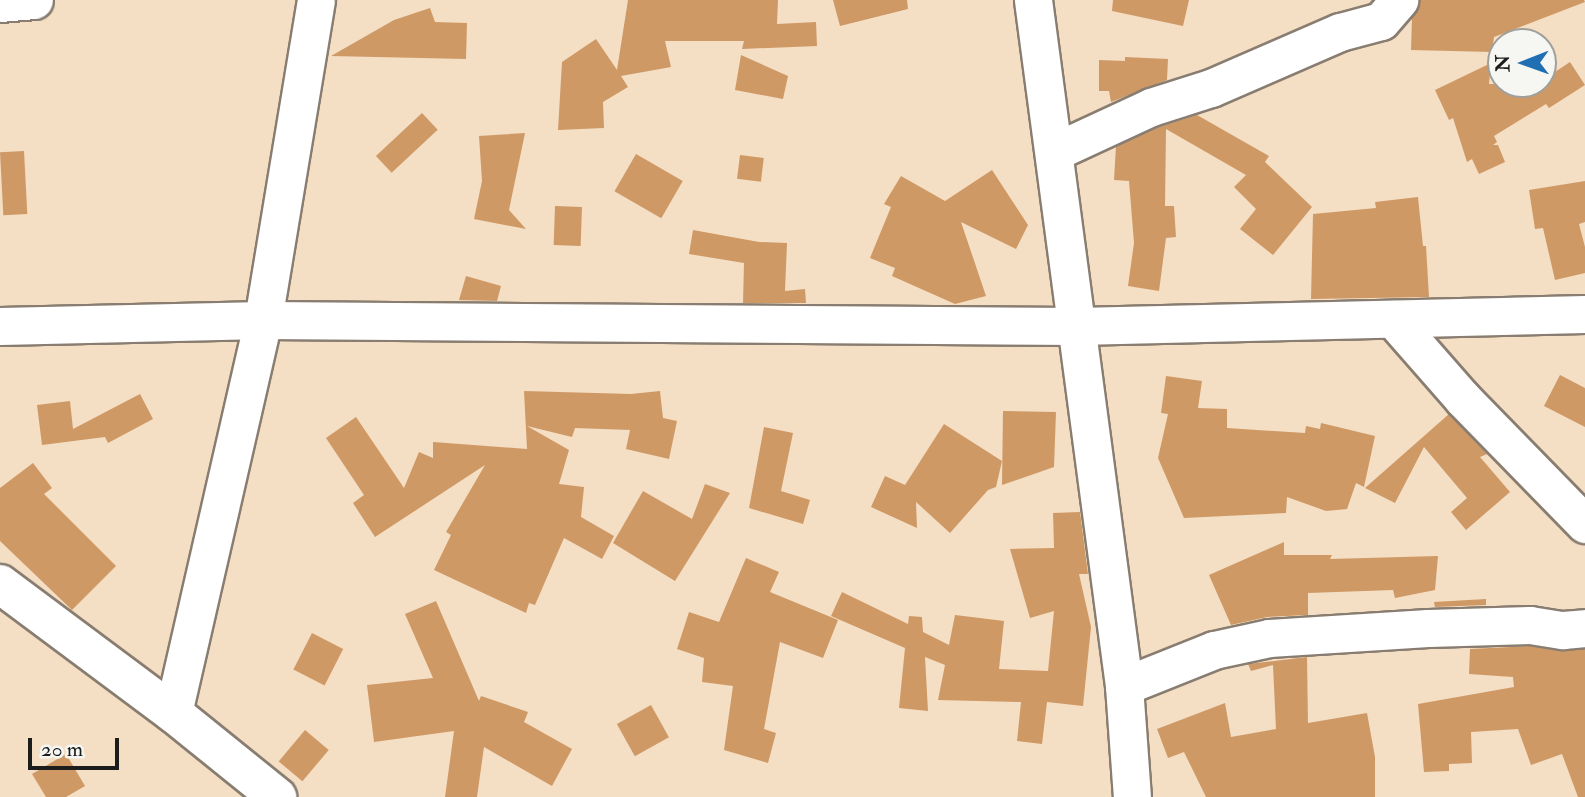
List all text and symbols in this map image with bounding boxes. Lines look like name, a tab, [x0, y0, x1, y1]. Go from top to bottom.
north arrow	[1487, 28, 1557, 98]
text: N	[1491, 55, 1515, 72]
scale bar	[32, 724, 122, 768]
text: 20 m	[41, 736, 83, 763]

